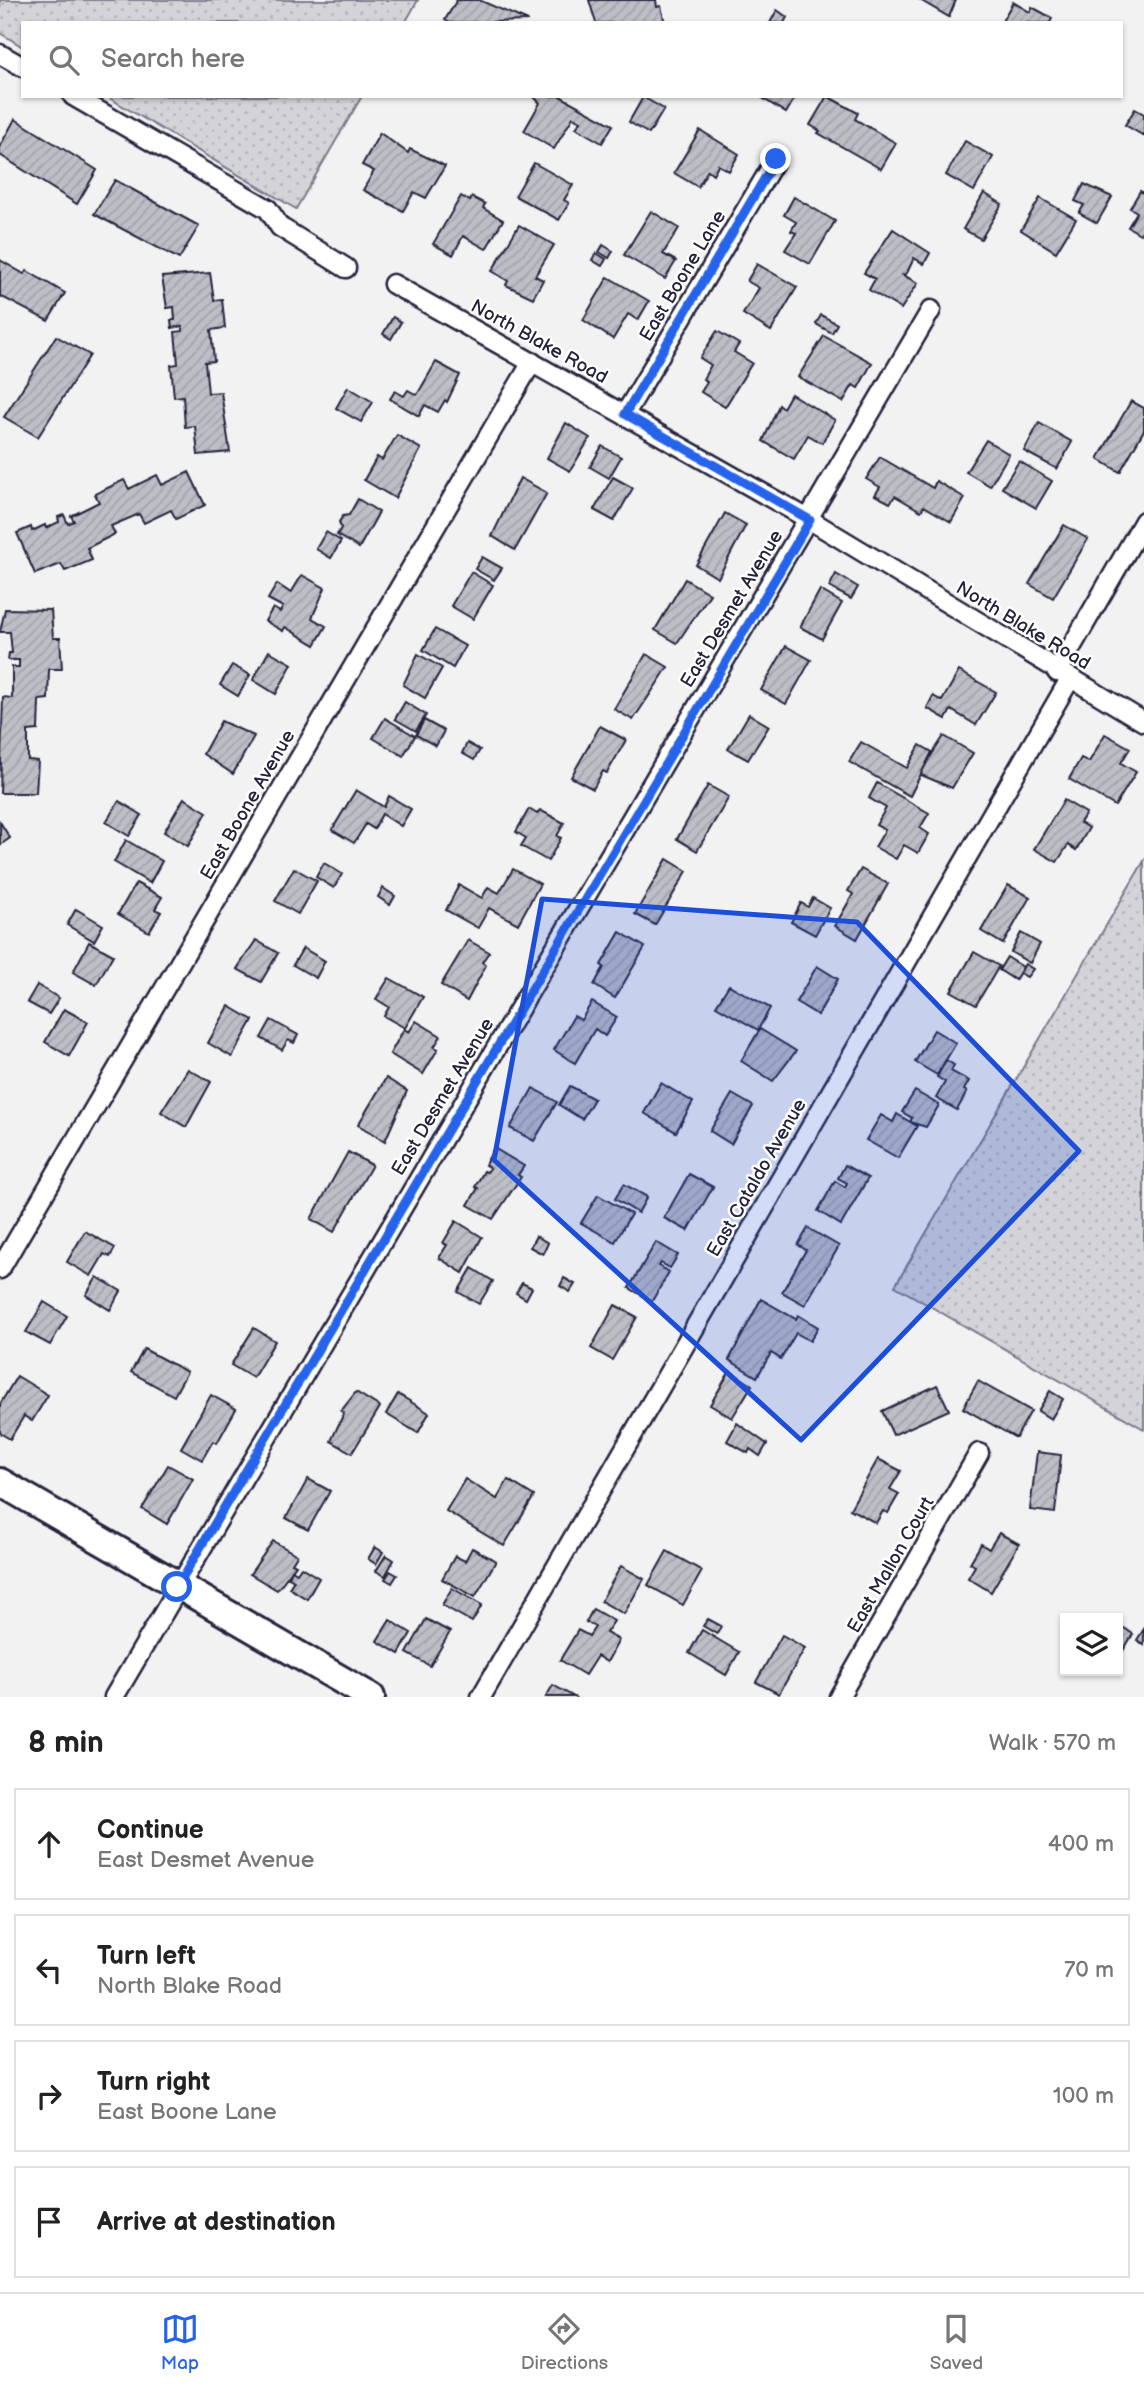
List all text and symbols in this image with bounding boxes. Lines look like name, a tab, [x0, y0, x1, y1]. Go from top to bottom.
search box	[21, 21, 1123, 98]
icon: search	[45, 41, 83, 79]
text: Search here	[101, 44, 245, 75]
route end	[760, 143, 791, 174]
street label: East Boone Lane	[635, 206, 731, 346]
street label: North Blake Road	[467, 295, 611, 389]
street label: East Desmet Avenue	[676, 526, 788, 692]
street label: North Blake Road	[952, 577, 1094, 675]
street label: East Boone Avenue	[196, 726, 300, 884]
street label: East Desmet Avenue	[387, 1014, 499, 1180]
street label: East Cataldo Avenue	[702, 1095, 812, 1261]
street label: East Mallon Court	[843, 1493, 939, 1637]
route start	[161, 1571, 192, 1602]
map controls	[1060, 1613, 1123, 1676]
button: layers	[1060, 1613, 1123, 1676]
text: 8 min	[28, 1725, 104, 1761]
text: Walk · 570 m	[989, 1729, 1116, 1757]
text: Continue	[97, 1815, 204, 1846]
icon: ahead	[30, 1825, 68, 1863]
text: 400 m	[1048, 1830, 1114, 1858]
text: East Desmet Avenue	[97, 1846, 314, 1874]
text: Turn left	[97, 1941, 196, 1972]
icon: left	[30, 1951, 68, 1989]
text: 70 m	[1064, 1956, 1114, 1984]
text: North Blake Road	[97, 1972, 282, 2000]
text: Turn right	[97, 2067, 210, 2098]
icon: right	[30, 2077, 68, 2115]
text: 100 m	[1053, 2082, 1114, 2110]
text: East Boone Lane	[97, 2098, 277, 2126]
icon: arrive	[30, 2203, 68, 2241]
text: Arrive at destination	[97, 2207, 336, 2238]
tab: Map	[161, 2310, 199, 2375]
tab: Directions	[521, 2310, 608, 2375]
tab: Saved	[930, 2310, 983, 2375]

